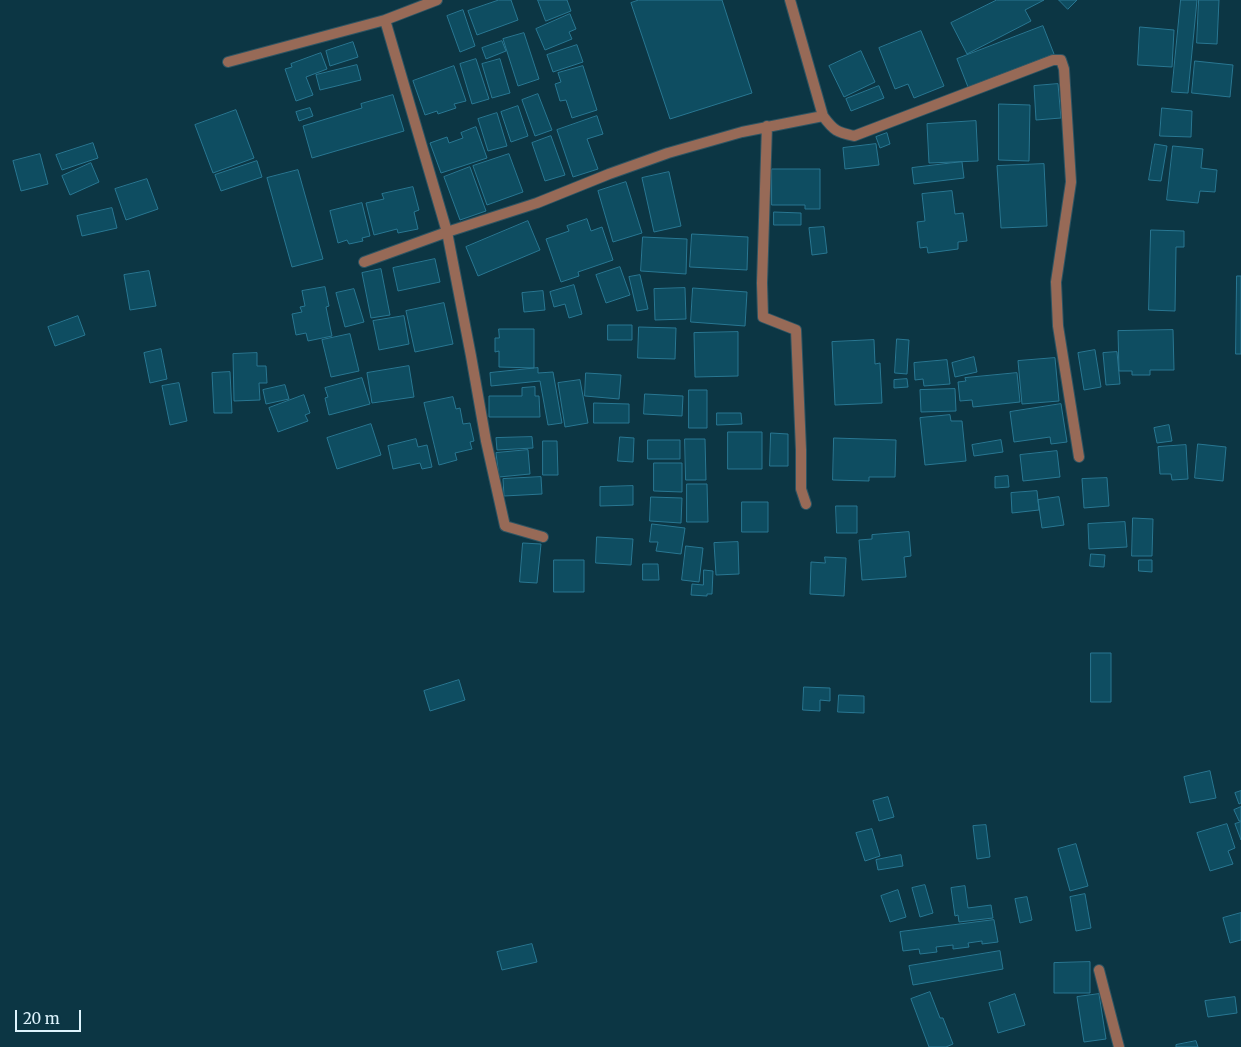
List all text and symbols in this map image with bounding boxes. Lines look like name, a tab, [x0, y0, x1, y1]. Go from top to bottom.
scale bar	[18, 1000, 84, 1032]
text: 20 m	[23, 1009, 60, 1028]

